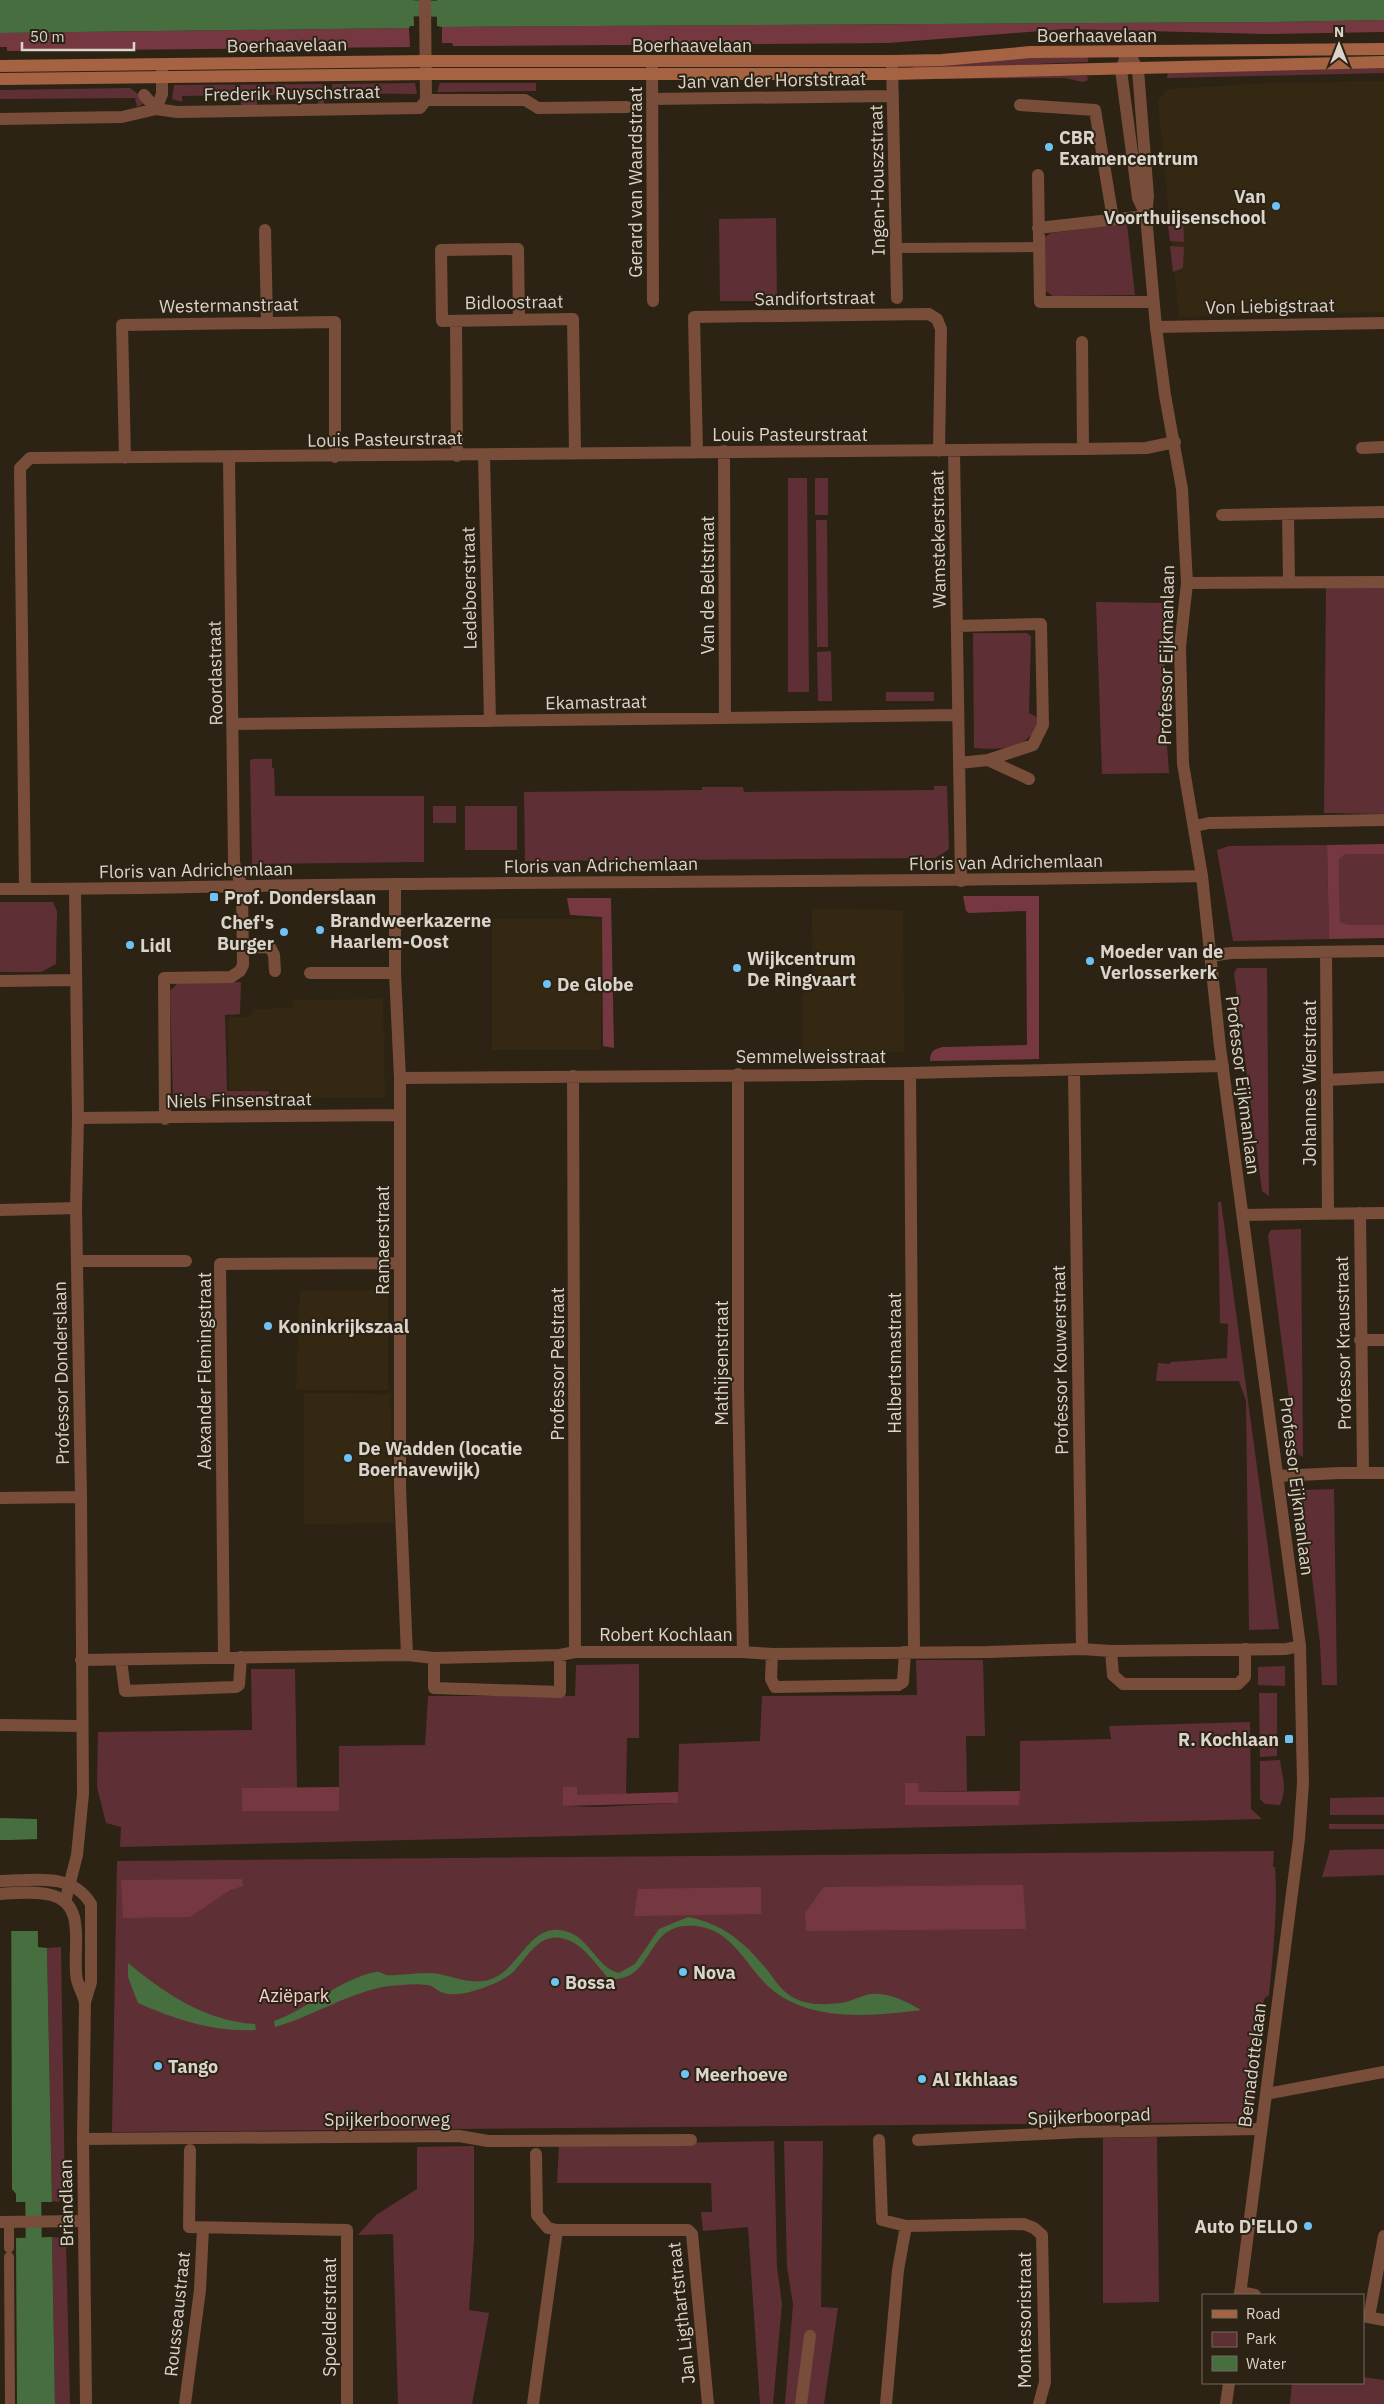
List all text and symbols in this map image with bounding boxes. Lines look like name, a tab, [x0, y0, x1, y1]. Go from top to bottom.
scale bar	[22, 20, 135, 52]
north arrow	[1314, 20, 1364, 70]
text: N	[1334, 23, 1344, 41]
street label: Boerhaavelaan	[1037, 24, 1157, 47]
text: 50 m	[30, 27, 65, 46]
street label: Boerhaavelaan	[227, 32, 347, 58]
street label: Boerhaavelaan	[632, 34, 752, 57]
street label: Jan van der Horststraat	[678, 67, 866, 93]
street label: Frederik Ruyschstraat	[203, 80, 381, 106]
street label: Gerard van Waardstraat	[624, 86, 647, 278]
street label: Ingen-Houszstraat	[864, 104, 890, 256]
place label: CBR Examencentrum	[1059, 126, 1198, 170]
marker: CBR Examencentrum	[1043, 141, 1055, 153]
place label: Van Voorthuijsenschool	[1104, 185, 1267, 229]
marker: Van Voorthuijsenschool	[1270, 200, 1282, 212]
street label: Sandifortstraat	[754, 285, 876, 311]
street label: Bidloostraat	[464, 290, 564, 314]
street label: Westermanstraat	[159, 292, 299, 318]
street label: Von Liebigstraat	[1205, 293, 1335, 319]
street label: Louis Pasteurstraat	[712, 423, 868, 446]
street label: Louis Pasteurstraat	[307, 426, 463, 452]
street label: Wamstekerstraat	[925, 469, 951, 609]
street label: Van de Beltstraat	[696, 516, 719, 654]
street label: Ledeboerstraat	[456, 526, 482, 650]
street label: Professor Eijkmanlaan	[1153, 565, 1179, 745]
street label: Roordastraat	[203, 620, 227, 726]
street label: Ekamastraat	[545, 690, 647, 714]
street label: Floris van Adrichemlaan	[909, 849, 1103, 875]
street label: Floris van Adrichemlaan	[504, 852, 698, 878]
street label: Floris van Adrichemlaan	[99, 857, 293, 883]
place label: Prof. Donderslaan	[224, 886, 376, 909]
marker: Prof. Donderslaan	[208, 891, 220, 903]
place label: Brandweerkazerne Haarlem-Oost	[330, 909, 491, 953]
place label: Chef's Burger	[217, 911, 274, 955]
marker: Brandweerkazerne Haarlem-Oost	[314, 924, 326, 936]
marker: Chef's Burger	[278, 926, 290, 938]
place label: Lidl	[140, 934, 172, 957]
marker: Lidl	[124, 939, 136, 951]
place label: Moeder van de Verlosserkerk	[1100, 940, 1223, 984]
place label: Wijkcentrum De Ringvaart	[747, 947, 856, 991]
marker: Moeder van de Verlosserkerk	[1084, 955, 1096, 967]
marker: Wijkcentrum De Ringvaart	[731, 962, 743, 974]
place label: De Globe	[557, 973, 634, 996]
marker: De Globe	[541, 978, 553, 990]
street label: Professor Eijkmanlaan	[1221, 994, 1265, 1176]
street label: Johannes Wierstraat	[1298, 1000, 1321, 1166]
street label: Semmelweisstraat	[736, 1045, 886, 1068]
street label: Niels Finsenstraat	[166, 1087, 312, 1113]
street label: Ramaerstraat	[371, 1185, 394, 1295]
street label: Professor Krausstraat	[1330, 1256, 1356, 1430]
street label: Professor Kouwerstraat	[1047, 1265, 1073, 1455]
street label: Alexander Flemingstraat	[193, 1272, 216, 1470]
street label: Professor Donderslaan	[48, 1281, 74, 1465]
street label: Professor Pelstraat	[546, 1287, 569, 1441]
street label: Halbertsmastraat	[883, 1292, 906, 1434]
street label: Mathijsenstraat	[710, 1300, 733, 1426]
place label: Koninkrijkszaal	[278, 1315, 410, 1338]
marker: Koninkrijkszaal	[262, 1320, 274, 1332]
street label: Professor Eijkmanlaan	[1275, 1395, 1319, 1577]
place label: De Wadden (locatie Boerhavewijk)	[358, 1437, 522, 1481]
marker: De Wadden (locatie Boerhavewijk)	[342, 1452, 354, 1464]
street label: Robert Kochlaan	[599, 1623, 733, 1646]
place label: R. Kochlaan	[1178, 1728, 1279, 1751]
marker: R. Kochlaan	[1283, 1733, 1295, 1745]
place label: Nova	[693, 1961, 736, 1984]
marker: Nova	[677, 1966, 689, 1978]
place label: Bossa	[565, 1971, 615, 1994]
marker: Bossa	[549, 1976, 561, 1988]
park label: Aziëpark	[259, 1984, 330, 2007]
street label: Bernadottelaan	[1233, 2001, 1271, 2129]
place label: Tango	[168, 2055, 218, 2078]
marker: Tango	[152, 2060, 164, 2072]
place label: Meerhoeve	[695, 2063, 788, 2086]
marker: Meerhoeve	[679, 2068, 691, 2080]
place label: Al Ikhlaas	[932, 2068, 1018, 2091]
marker: Al Ikhlaas	[916, 2073, 928, 2085]
street label: Spijkerboorpad	[1027, 2102, 1151, 2130]
street label: Spijkerboorweg	[324, 2108, 450, 2131]
street label: Briandlaan	[54, 2159, 78, 2247]
place label: Auto D'ELLO	[1194, 2215, 1298, 2238]
marker: Auto D'ELLO	[1302, 2220, 1314, 2232]
street label: Jan Ligthartstraat	[662, 2241, 700, 2385]
street label: Rousseaustraat	[159, 2250, 195, 2378]
street label: Montessoristraat	[1013, 2252, 1036, 2388]
street label: Spoelderstraat	[318, 2257, 341, 2377]
legend	[1202, 2294, 1364, 2384]
text: Road	[1246, 2304, 1281, 2323]
text: Park	[1246, 2329, 1276, 2348]
text: Water	[1246, 2354, 1287, 2373]

